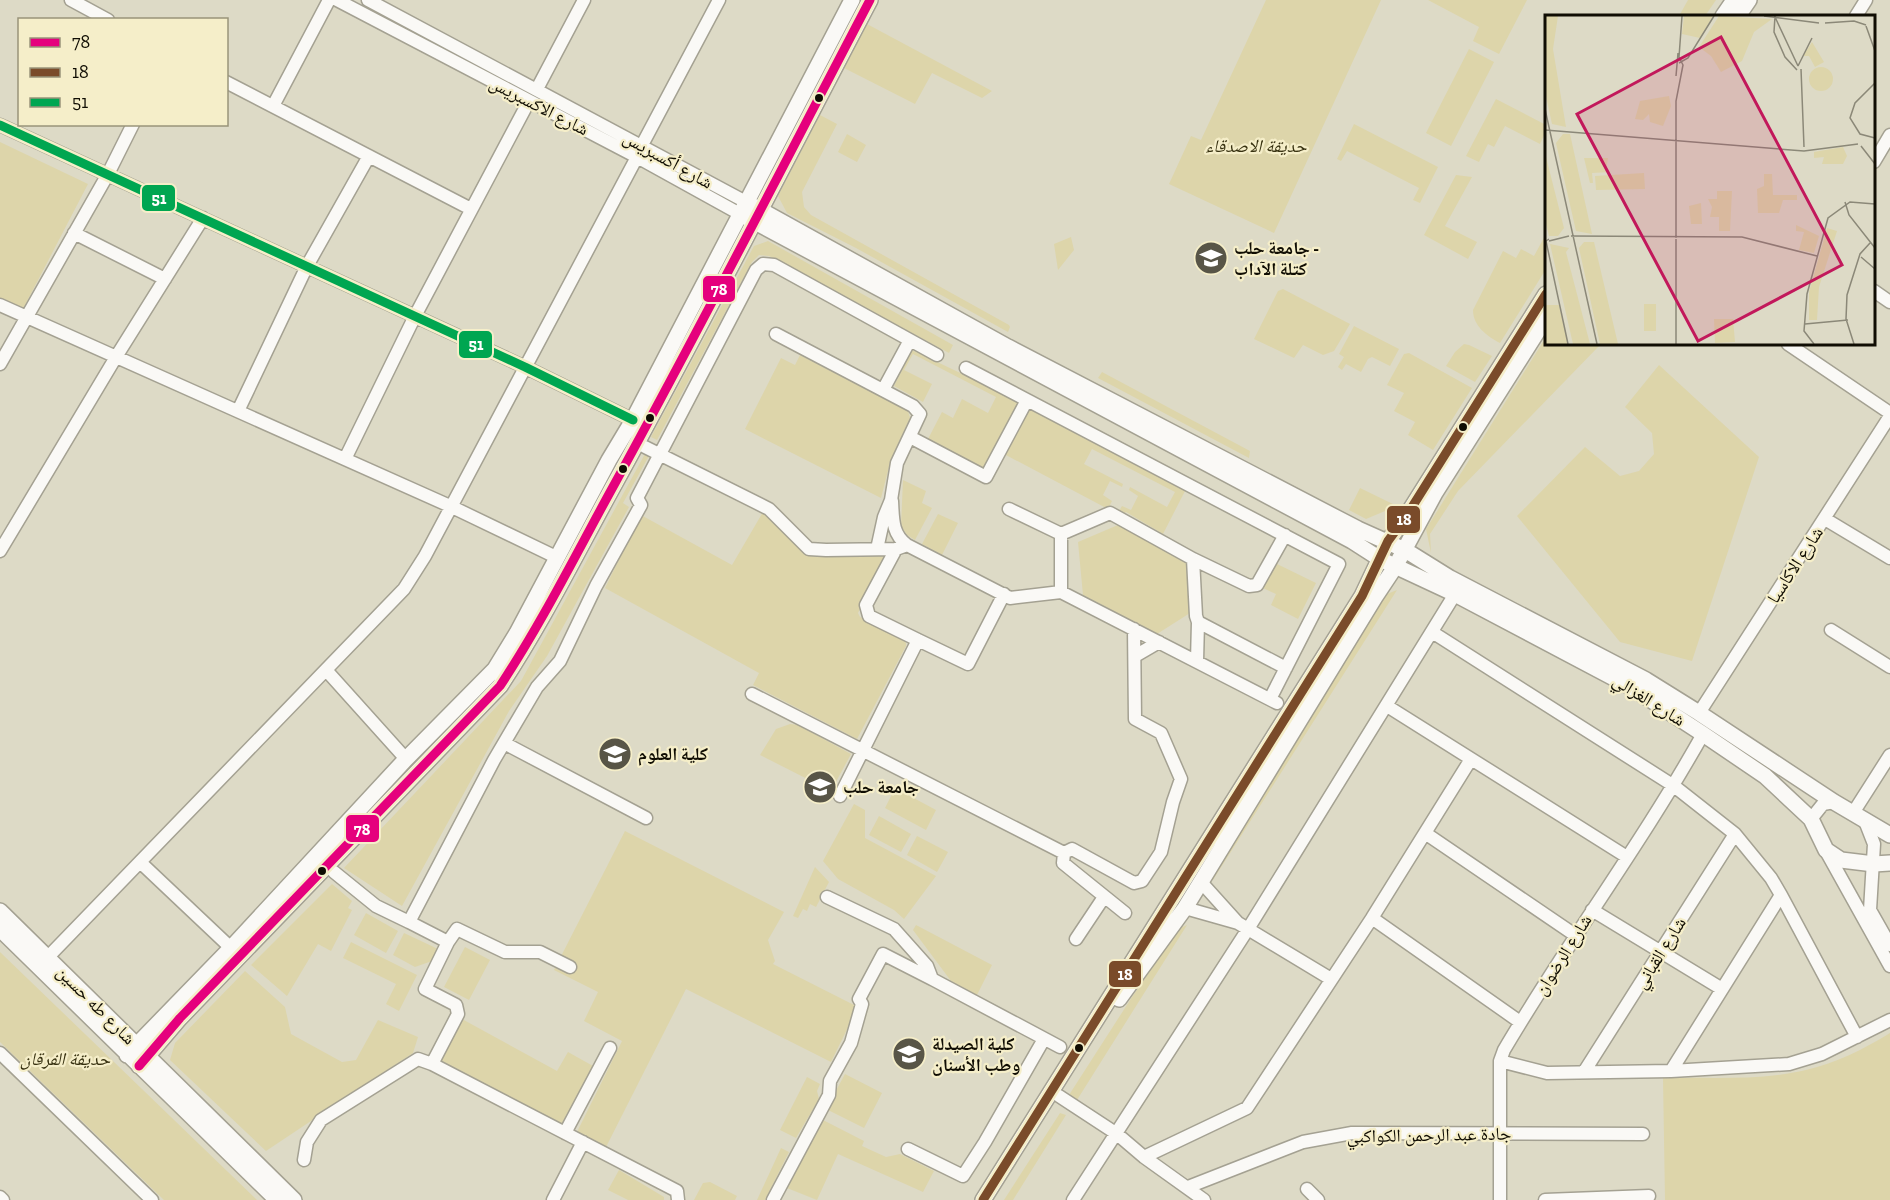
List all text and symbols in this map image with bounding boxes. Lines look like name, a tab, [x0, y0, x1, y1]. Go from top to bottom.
inset map	[1545, 15, 1875, 345]
legend	[18, 18, 228, 126]
text: 78	[72, 31, 90, 53]
text: 18	[72, 61, 89, 83]
street label: شارع الاكسبريس	[486, 72, 592, 140]
text: 51	[72, 91, 88, 113]
unlabelled marker	[813, 92, 825, 104]
street label: شارع أكسبريس	[619, 126, 717, 194]
park label: حديقة الاصدقاء	[1205, 135, 1307, 157]
line badge: 51	[141, 184, 176, 212]
text: 51	[152, 189, 167, 208]
place label: جامعة حلب - كتلة الآداب	[1234, 237, 1319, 280]
school or university icon: جامعة حلب - كتلة الآداب	[1193, 240, 1229, 276]
line badge: 78	[702, 275, 736, 303]
text: 78	[711, 280, 728, 299]
line badge: 51	[458, 330, 493, 359]
text: 51	[469, 335, 484, 354]
unlabelled marker	[644, 412, 656, 424]
unlabelled marker	[1457, 421, 1469, 433]
unlabelled marker	[617, 463, 629, 475]
line badge: 18	[1386, 505, 1421, 534]
text: 18	[1396, 510, 1412, 529]
street label: شارع الاكاسيا	[1762, 523, 1828, 607]
street label: شارع الغزالي	[1607, 669, 1689, 734]
school or university icon: كلية العلوم	[597, 736, 633, 772]
place label: كلية العلوم	[638, 743, 708, 766]
school or university icon: جامعة حلب	[802, 769, 838, 805]
place label: جامعة حلب	[843, 776, 919, 798]
line badge: 78	[345, 814, 380, 843]
text: 78	[354, 820, 371, 839]
unlabelled marker	[316, 865, 328, 877]
street label: شارع الرضوان	[1530, 911, 1596, 999]
street label: شارع القباني	[1629, 913, 1694, 995]
line badge: 18	[1108, 960, 1142, 988]
street label: شارع طه حسين	[52, 961, 140, 1049]
text: 18	[1117, 965, 1133, 984]
place label: كلية الصيدلة وطب الأسنان	[932, 1033, 1020, 1076]
school or university icon: كلية الصيدلة وطب الأسنان	[891, 1036, 927, 1072]
unlabelled marker	[1073, 1042, 1085, 1054]
park label: حديقة الفرقان	[20, 1048, 111, 1070]
street label: جادة عبد الرحمن الكواكبي	[1346, 1123, 1512, 1151]

